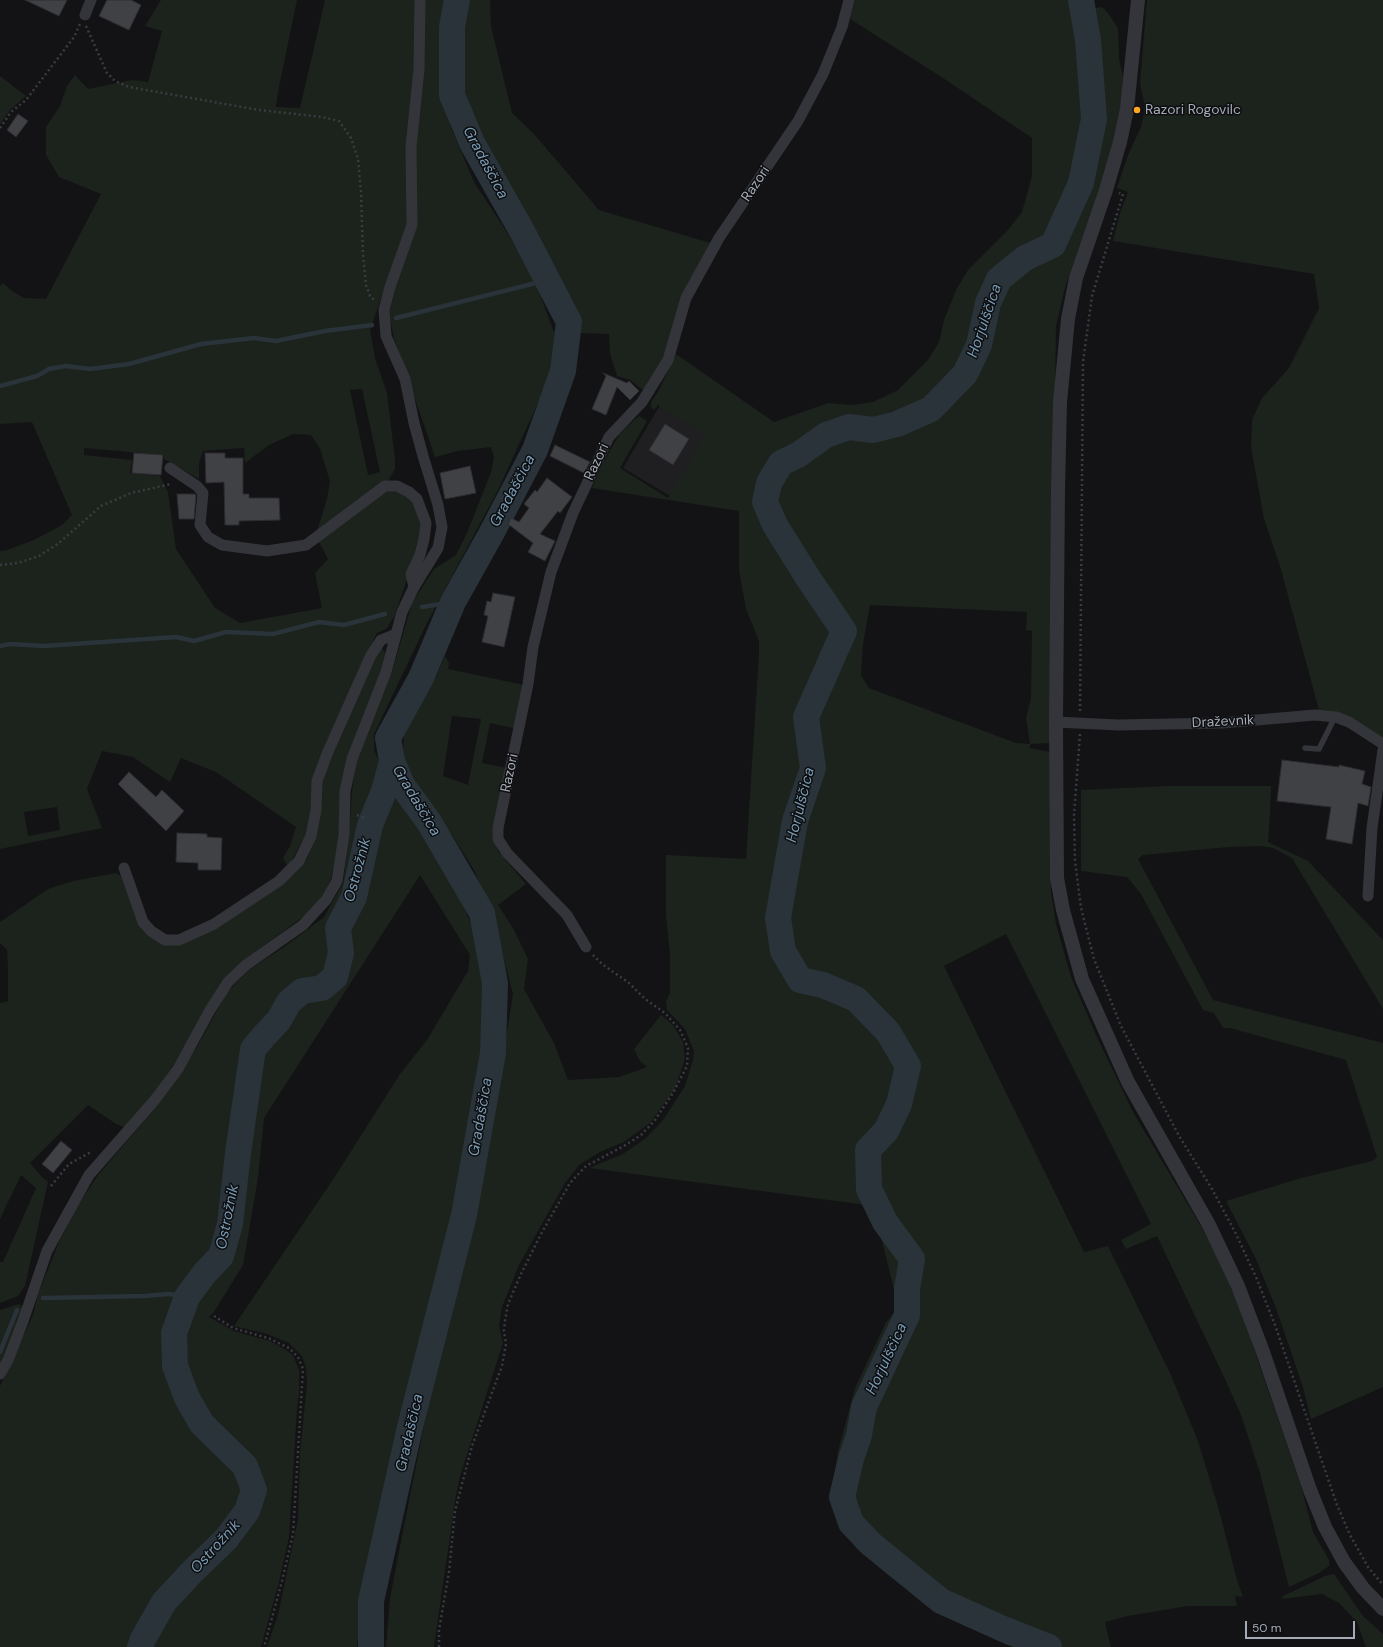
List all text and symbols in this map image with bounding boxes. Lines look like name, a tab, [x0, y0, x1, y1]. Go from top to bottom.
place label: Razori Rogovilc	[1145, 102, 1241, 118]
marker: Razori Rogovilc	[1132, 105, 1142, 115]
water label: Gradaščica	[458, 124, 512, 202]
street label: Razori	[738, 163, 774, 205]
water label: Horjulščica	[964, 282, 1006, 360]
street label: Razori	[581, 441, 613, 483]
water label: Gradaščica	[486, 452, 540, 530]
street label: Draževnik	[1191, 712, 1255, 732]
street label: Razori	[498, 752, 522, 794]
water label: Gradaščica	[388, 762, 444, 840]
water label: Horjulščica	[783, 766, 819, 844]
water label: Ostrožnik	[341, 836, 375, 904]
water label: Gradaščica	[465, 1076, 497, 1158]
water label: Ostrožnik	[213, 1183, 243, 1251]
water label: Horjulščica	[863, 1320, 911, 1398]
water label: Gradaščica	[392, 1392, 428, 1474]
water label: Ostrožnik	[187, 1516, 245, 1578]
scale bar	[1247, 1613, 1357, 1639]
text: 50 m	[1252, 1620, 1281, 1636]

